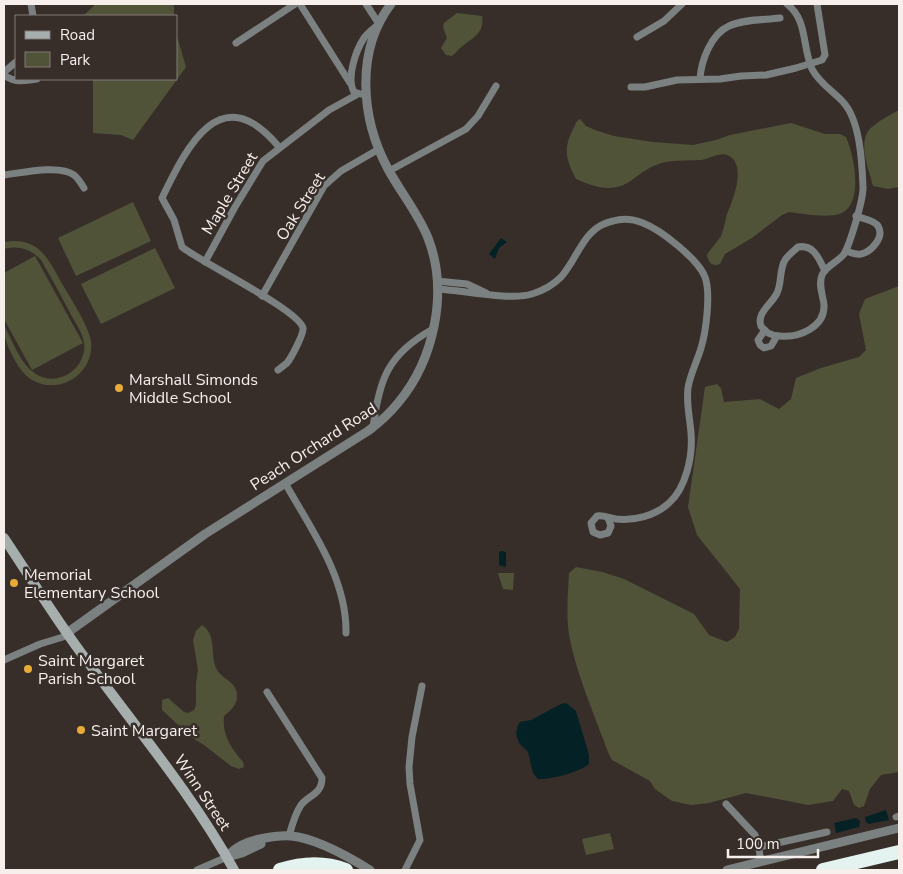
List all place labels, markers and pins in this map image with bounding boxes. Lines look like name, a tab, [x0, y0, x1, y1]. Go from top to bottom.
place label: Marshall Simonds Middle School	[129, 369, 258, 409]
marker: Marshall Simonds Middle School	[113, 382, 125, 394]
place label: Memorial Elementary School	[24, 564, 160, 604]
marker: Memorial Elementary School	[8, 577, 20, 589]
place label: Saint Margaret Parish School	[38, 650, 145, 690]
marker: Saint Margaret Parish School	[22, 663, 34, 675]
place label: Saint Margaret	[91, 720, 198, 742]
marker: Saint Margaret	[75, 724, 87, 736]

